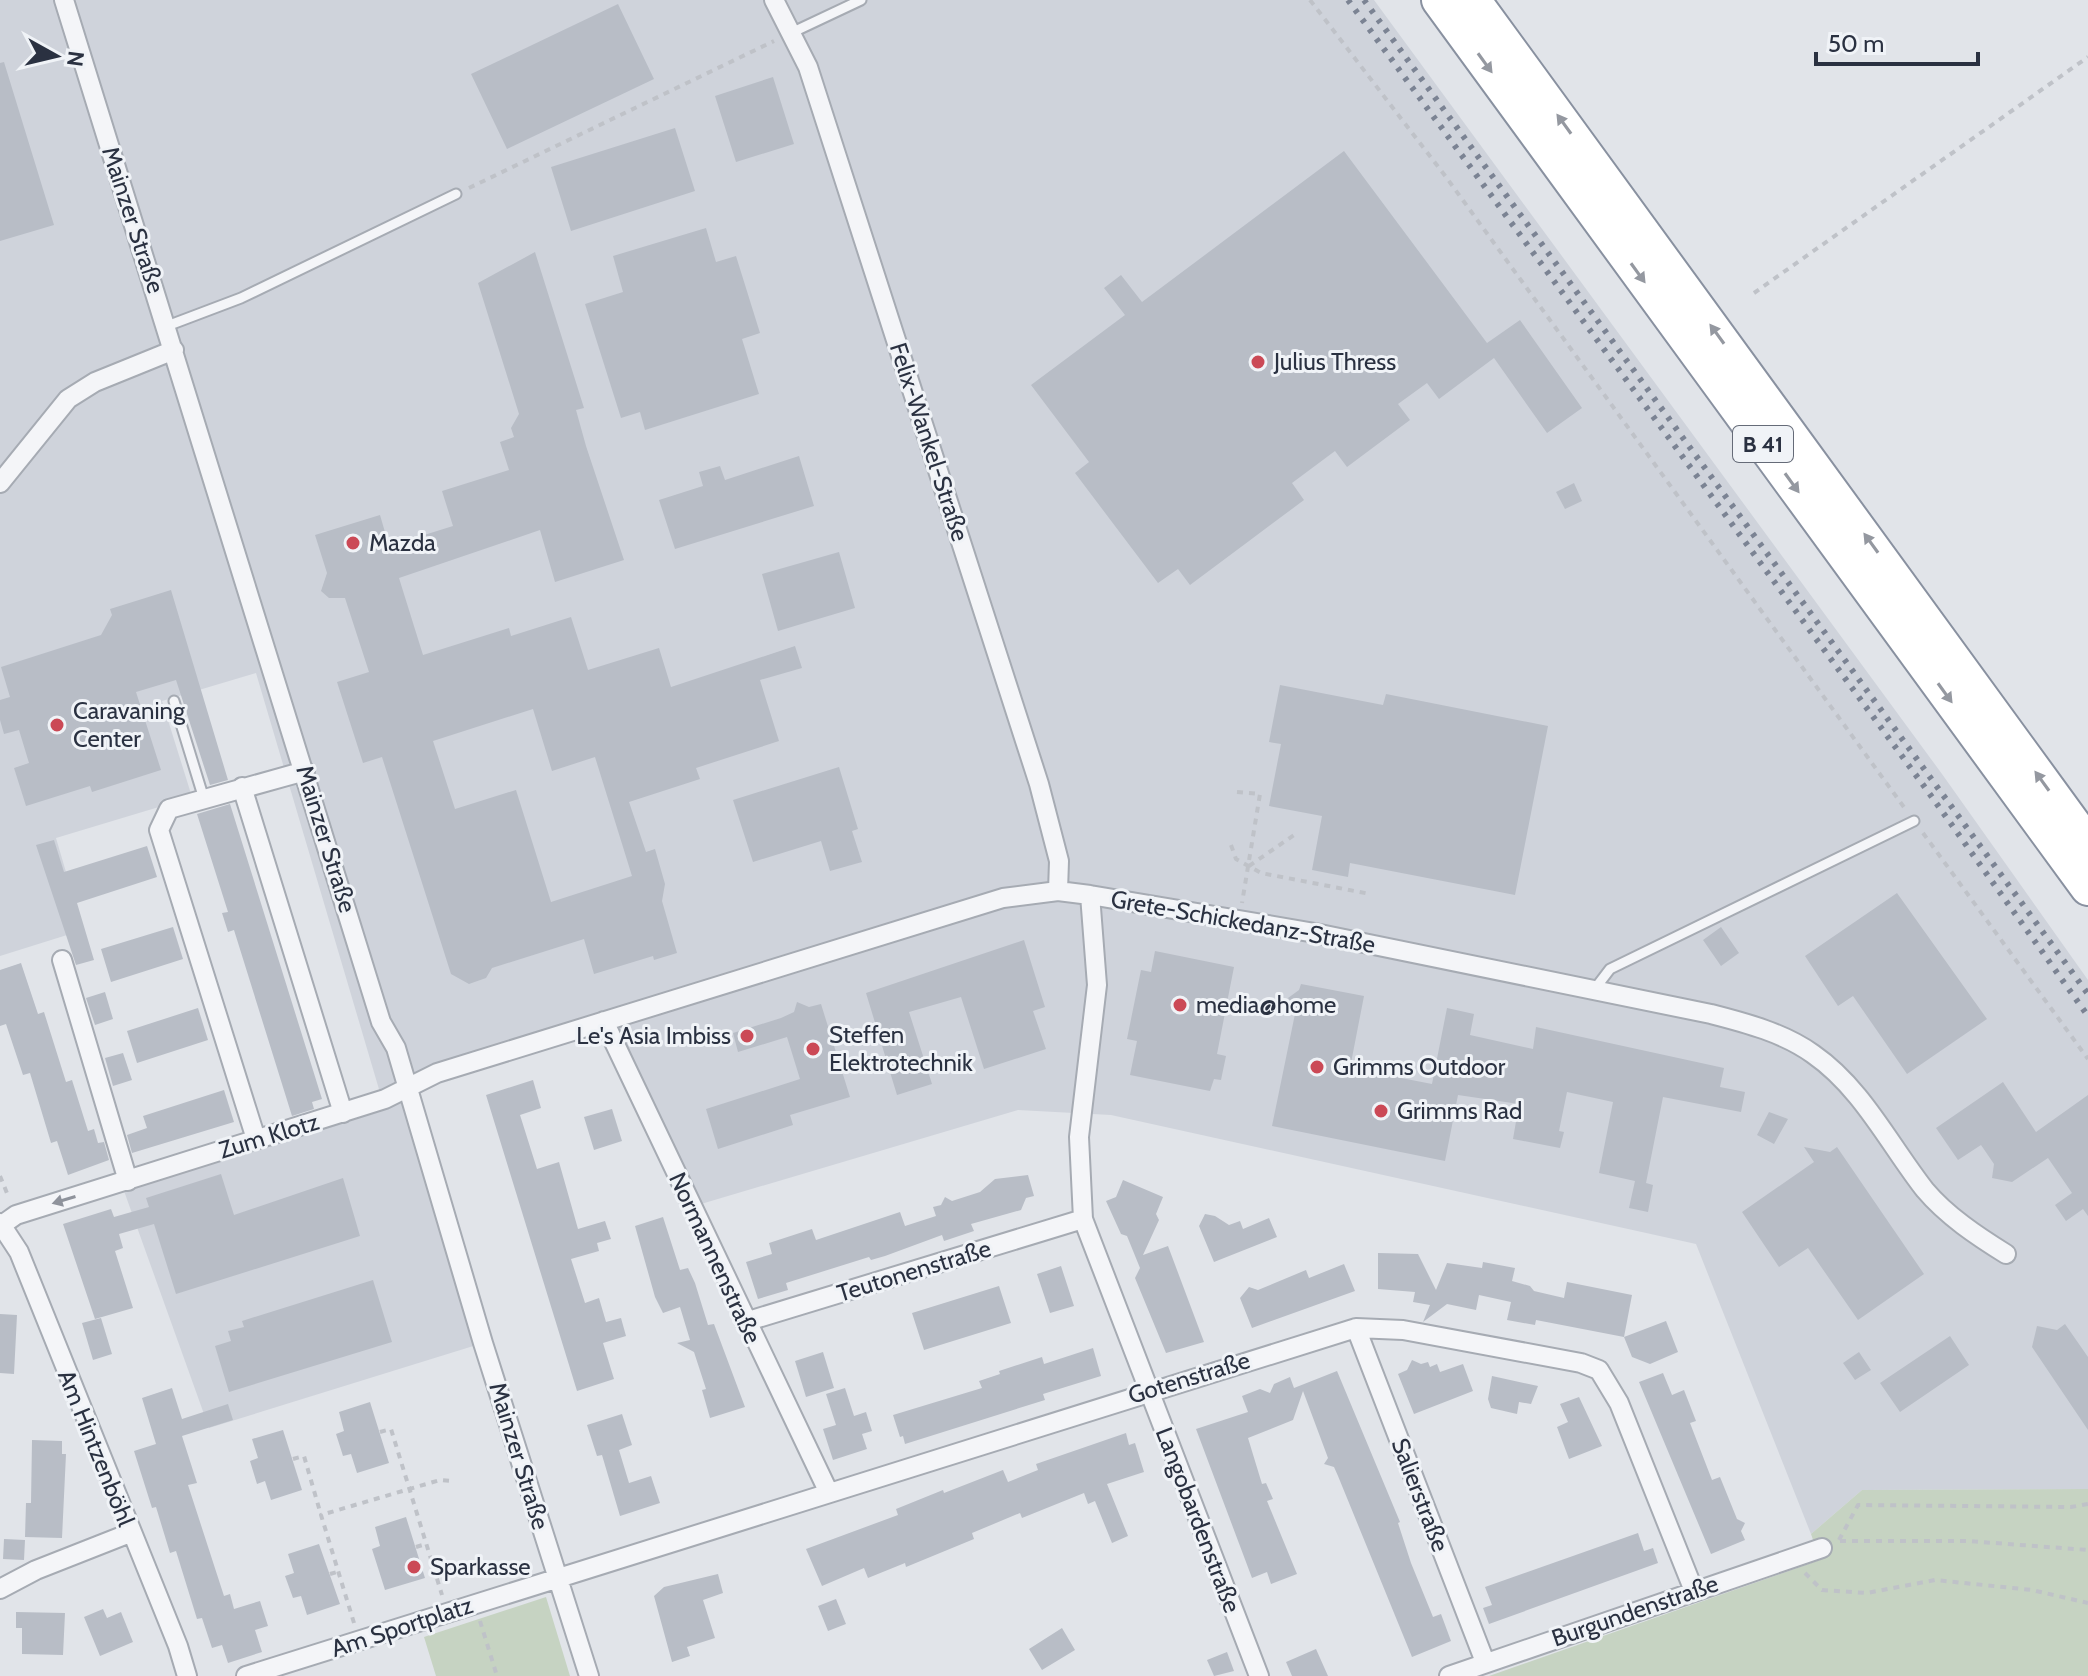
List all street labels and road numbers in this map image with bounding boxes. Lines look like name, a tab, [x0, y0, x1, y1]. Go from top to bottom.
street label: Mainzer Straße	[96, 143, 171, 297]
street label: Felix-Wankel-Straße	[884, 339, 975, 545]
road number: B 41	[1733, 426, 1793, 462]
street label: Mainzer Straße	[290, 762, 363, 916]
street label: Grete-Schickedanz-Straße	[1109, 884, 1377, 959]
street label: Zum Klotz	[215, 1107, 322, 1164]
street label: Normannenstraße	[663, 1168, 768, 1348]
street label: Teutonenstraße	[834, 1233, 994, 1308]
street label: Gotenstraße	[1125, 1345, 1253, 1410]
street label: Am Hintzenböhl	[52, 1365, 141, 1531]
street label: Mainzer Straße	[483, 1379, 556, 1533]
street label: Langobardenstraße	[1150, 1423, 1247, 1617]
street label: Salierstraße	[1386, 1434, 1455, 1556]
street label: Burgundenstraße	[1548, 1568, 1722, 1653]
street label: Am Sportplatz	[327, 1590, 476, 1663]

